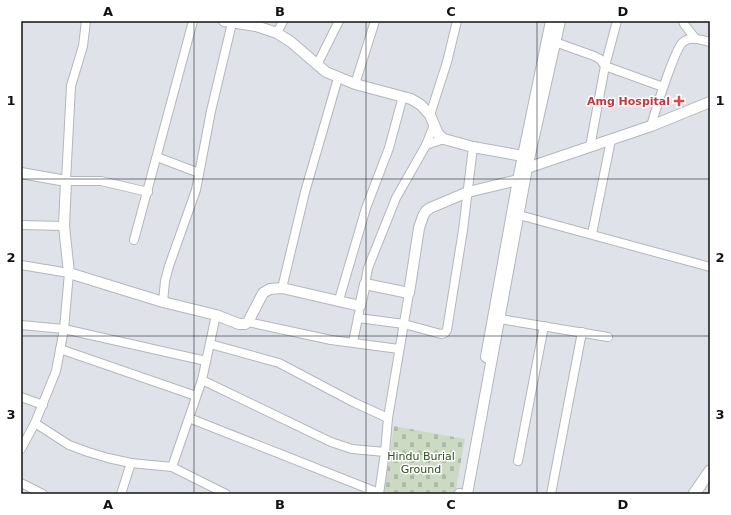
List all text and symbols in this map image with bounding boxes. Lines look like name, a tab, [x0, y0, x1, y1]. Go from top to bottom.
text: A	[103, 4, 113, 19]
text: B	[275, 4, 285, 19]
text: C	[446, 4, 456, 19]
text: D	[618, 4, 629, 19]
text: 1	[6, 93, 16, 108]
text: 1	[715, 93, 725, 108]
place label: Amg Hospital	[587, 95, 670, 108]
marker: Amg Hospital	[673, 95, 685, 107]
text: 2	[6, 250, 16, 265]
text: 2	[715, 250, 725, 265]
text: 3	[6, 407, 16, 422]
text: 3	[715, 407, 725, 422]
park label: Hindu Burial Ground	[387, 450, 455, 476]
text: A	[103, 497, 113, 512]
text: B	[275, 497, 285, 512]
text: C	[446, 497, 456, 512]
text: D	[618, 497, 629, 512]

